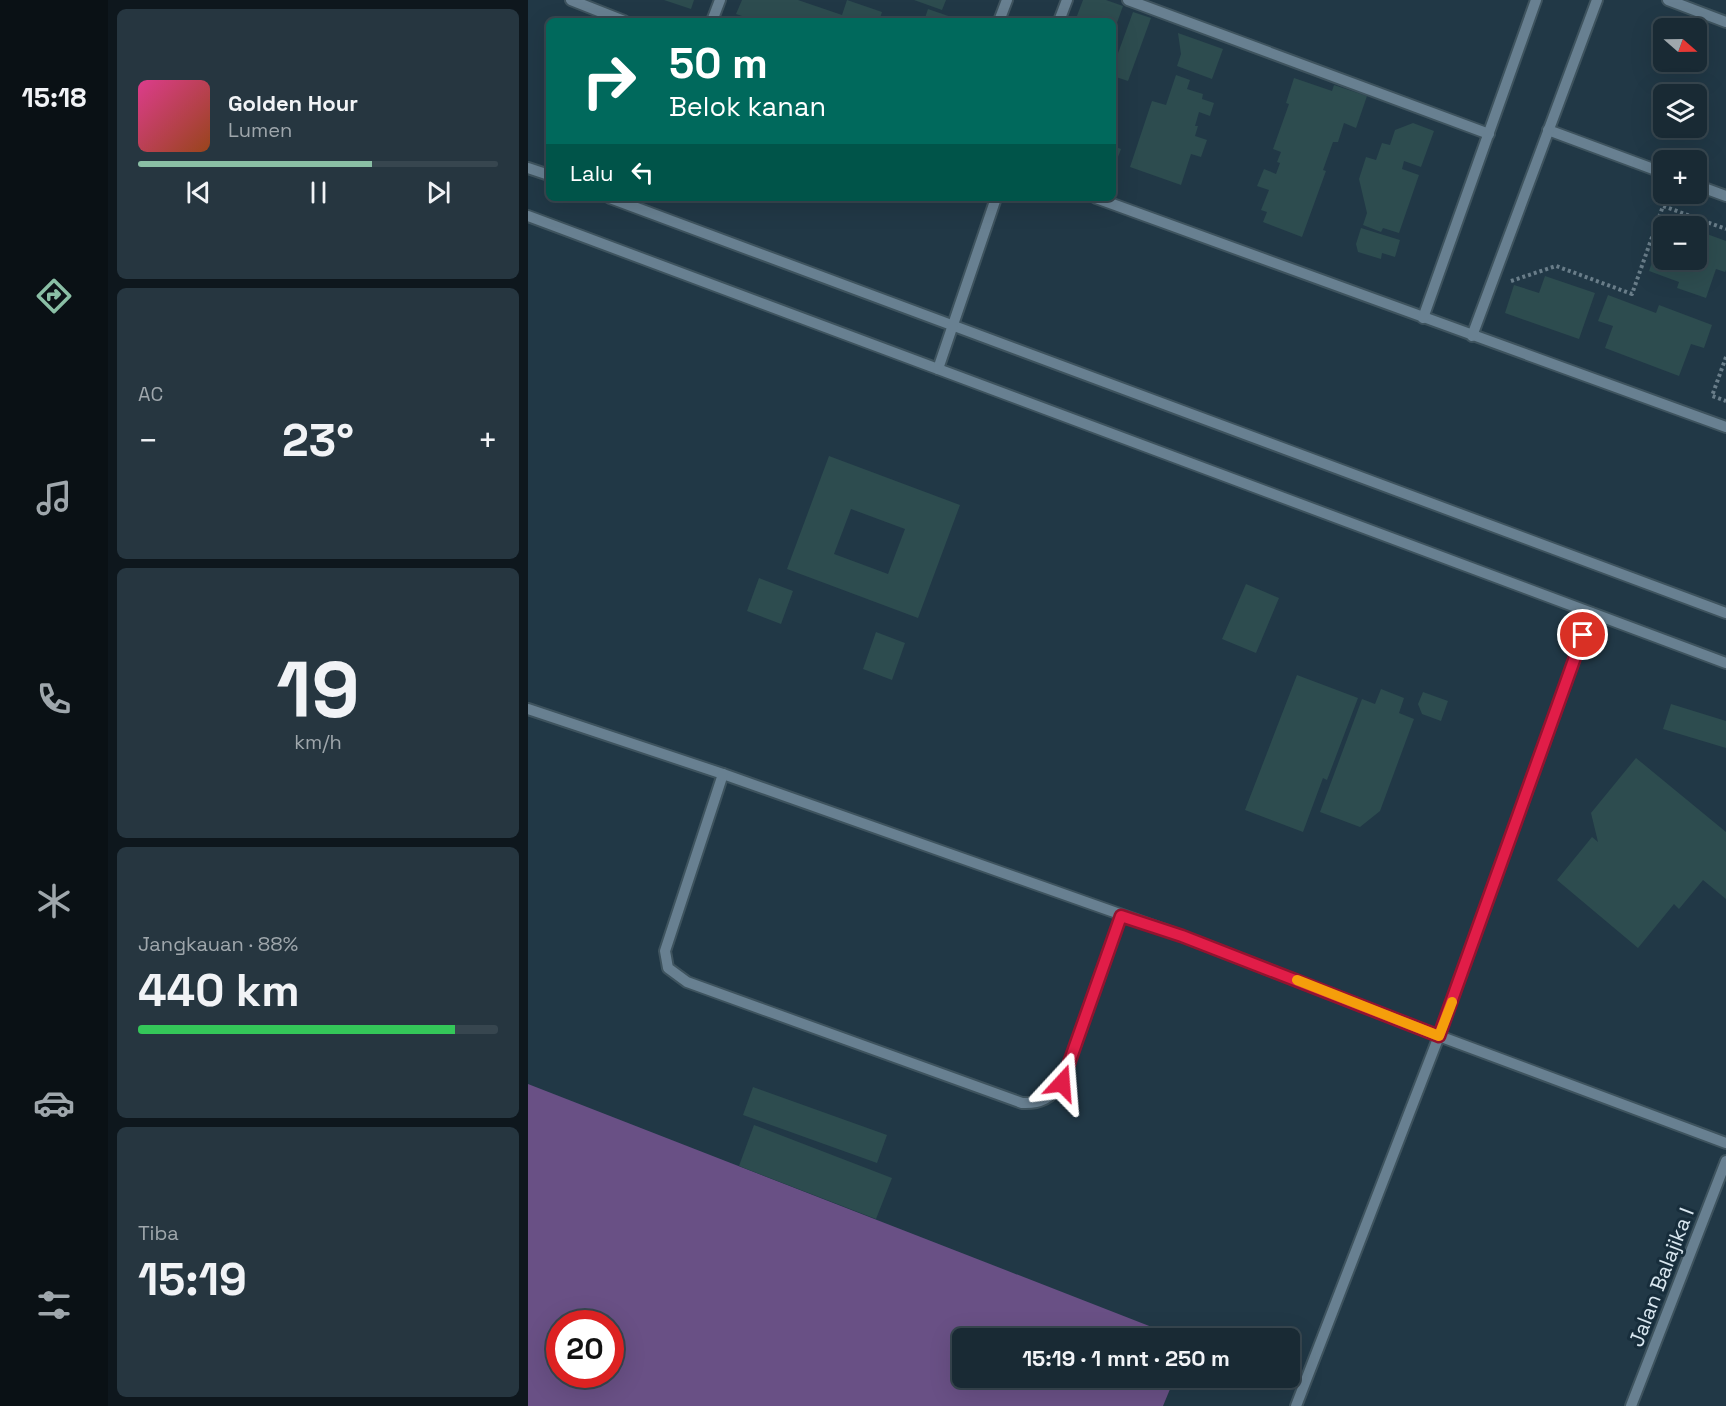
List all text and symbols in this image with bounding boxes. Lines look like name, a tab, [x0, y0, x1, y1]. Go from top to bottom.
north arrow	[1653, 18, 1707, 72]
map controls	[1653, 18, 1707, 270]
text: 50 m	[669, 37, 768, 90]
icon: right	[570, 42, 648, 120]
text: 15:18	[22, 80, 86, 115]
button: layers	[1653, 84, 1707, 138]
text: Golden Hour	[228, 89, 358, 117]
text: Belok kanan	[669, 89, 826, 124]
text: Lumen	[228, 117, 292, 143]
button: +	[1653, 150, 1707, 204]
icon: left	[626, 156, 659, 189]
text: Lalu	[570, 159, 614, 187]
icon: previous	[182, 176, 215, 209]
icon: pause	[302, 176, 335, 209]
icon: next	[422, 176, 455, 209]
button: −	[1653, 216, 1707, 270]
icon: directions	[33, 275, 75, 317]
text: AC	[138, 381, 163, 407]
text: 23°	[282, 412, 354, 469]
text: −	[138, 420, 158, 462]
text: +	[478, 420, 498, 462]
icon: music	[33, 477, 75, 519]
pin	[1557, 609, 1608, 660]
icon: arrive	[1566, 618, 1599, 651]
text: 19	[276, 640, 360, 740]
icon: phone	[33, 678, 75, 720]
text: km/h	[294, 729, 342, 755]
icon: climate	[33, 880, 75, 922]
text: Jangkauan · 88%	[138, 931, 298, 957]
text: 440 km	[138, 962, 300, 1019]
position arrow	[1030, 1051, 1094, 1115]
icon: car	[33, 1082, 75, 1124]
street label: Jalan Balajika I	[1622, 1204, 1700, 1350]
text: Tiba	[138, 1220, 179, 1246]
text: 15:19	[138, 1251, 247, 1308]
icon: filters	[33, 1284, 75, 1326]
speed limit sign: 20	[546, 1310, 624, 1388]
text: 15:19 · 1 mnt · 250 m	[1022, 1344, 1230, 1372]

